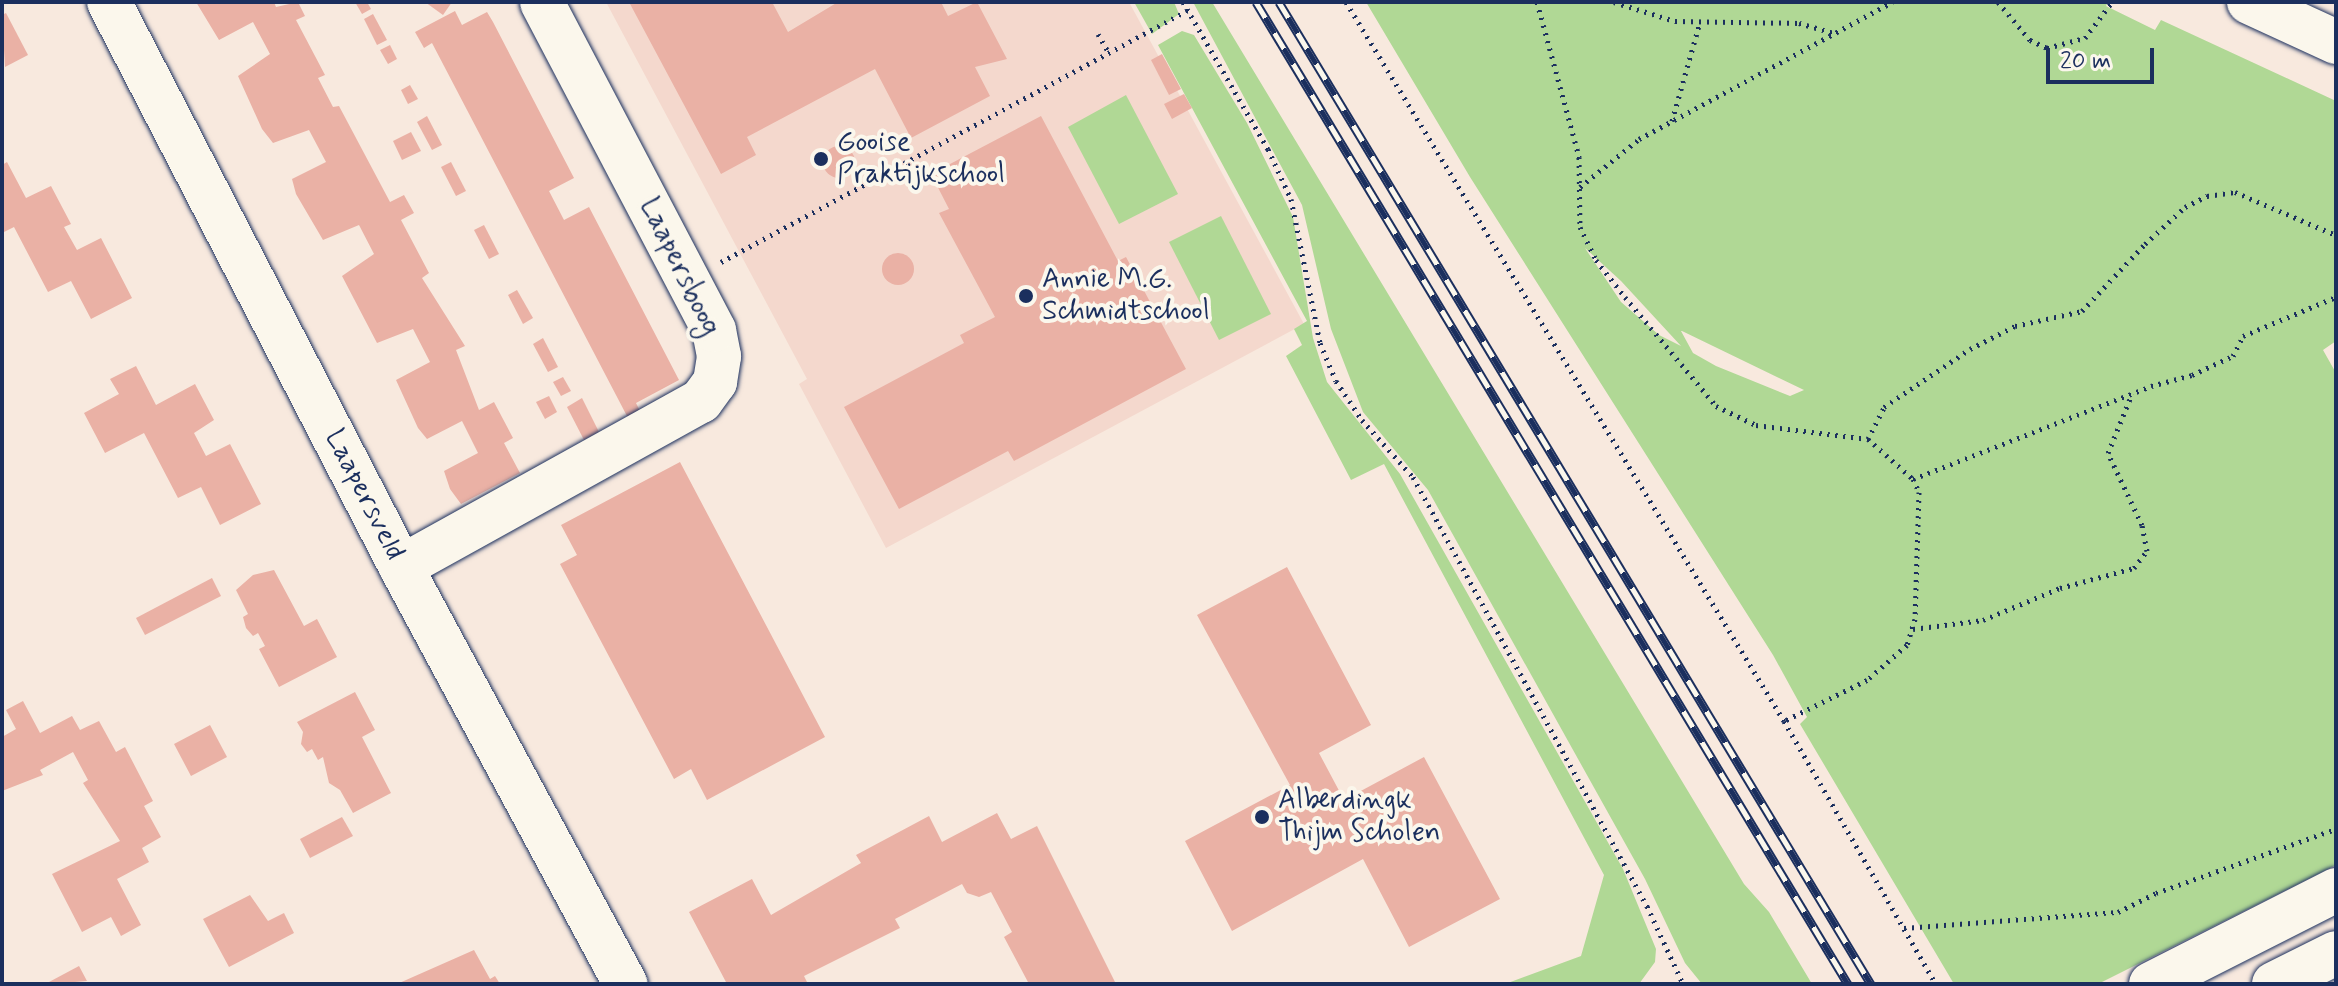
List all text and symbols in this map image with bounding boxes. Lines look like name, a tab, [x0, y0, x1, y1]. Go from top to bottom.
scale bar	[2050, 32, 2158, 82]
text: 20 m	[2060, 46, 2111, 77]
place label: Gooise Praktijkschool	[837, 126, 1005, 192]
marker: Gooise Praktijkschool	[812, 150, 830, 168]
street label: Laapersboog	[631, 193, 727, 341]
place label: Annie M.G. Schmidtschool	[1042, 263, 1210, 329]
marker: Annie M.G. Schmidtschool	[1017, 287, 1035, 305]
street label: Laapersveld	[317, 424, 411, 566]
place label: Alberdingk Thijm Scholen	[1278, 784, 1442, 850]
marker: Alberdingk Thijm Scholen	[1253, 808, 1271, 826]

